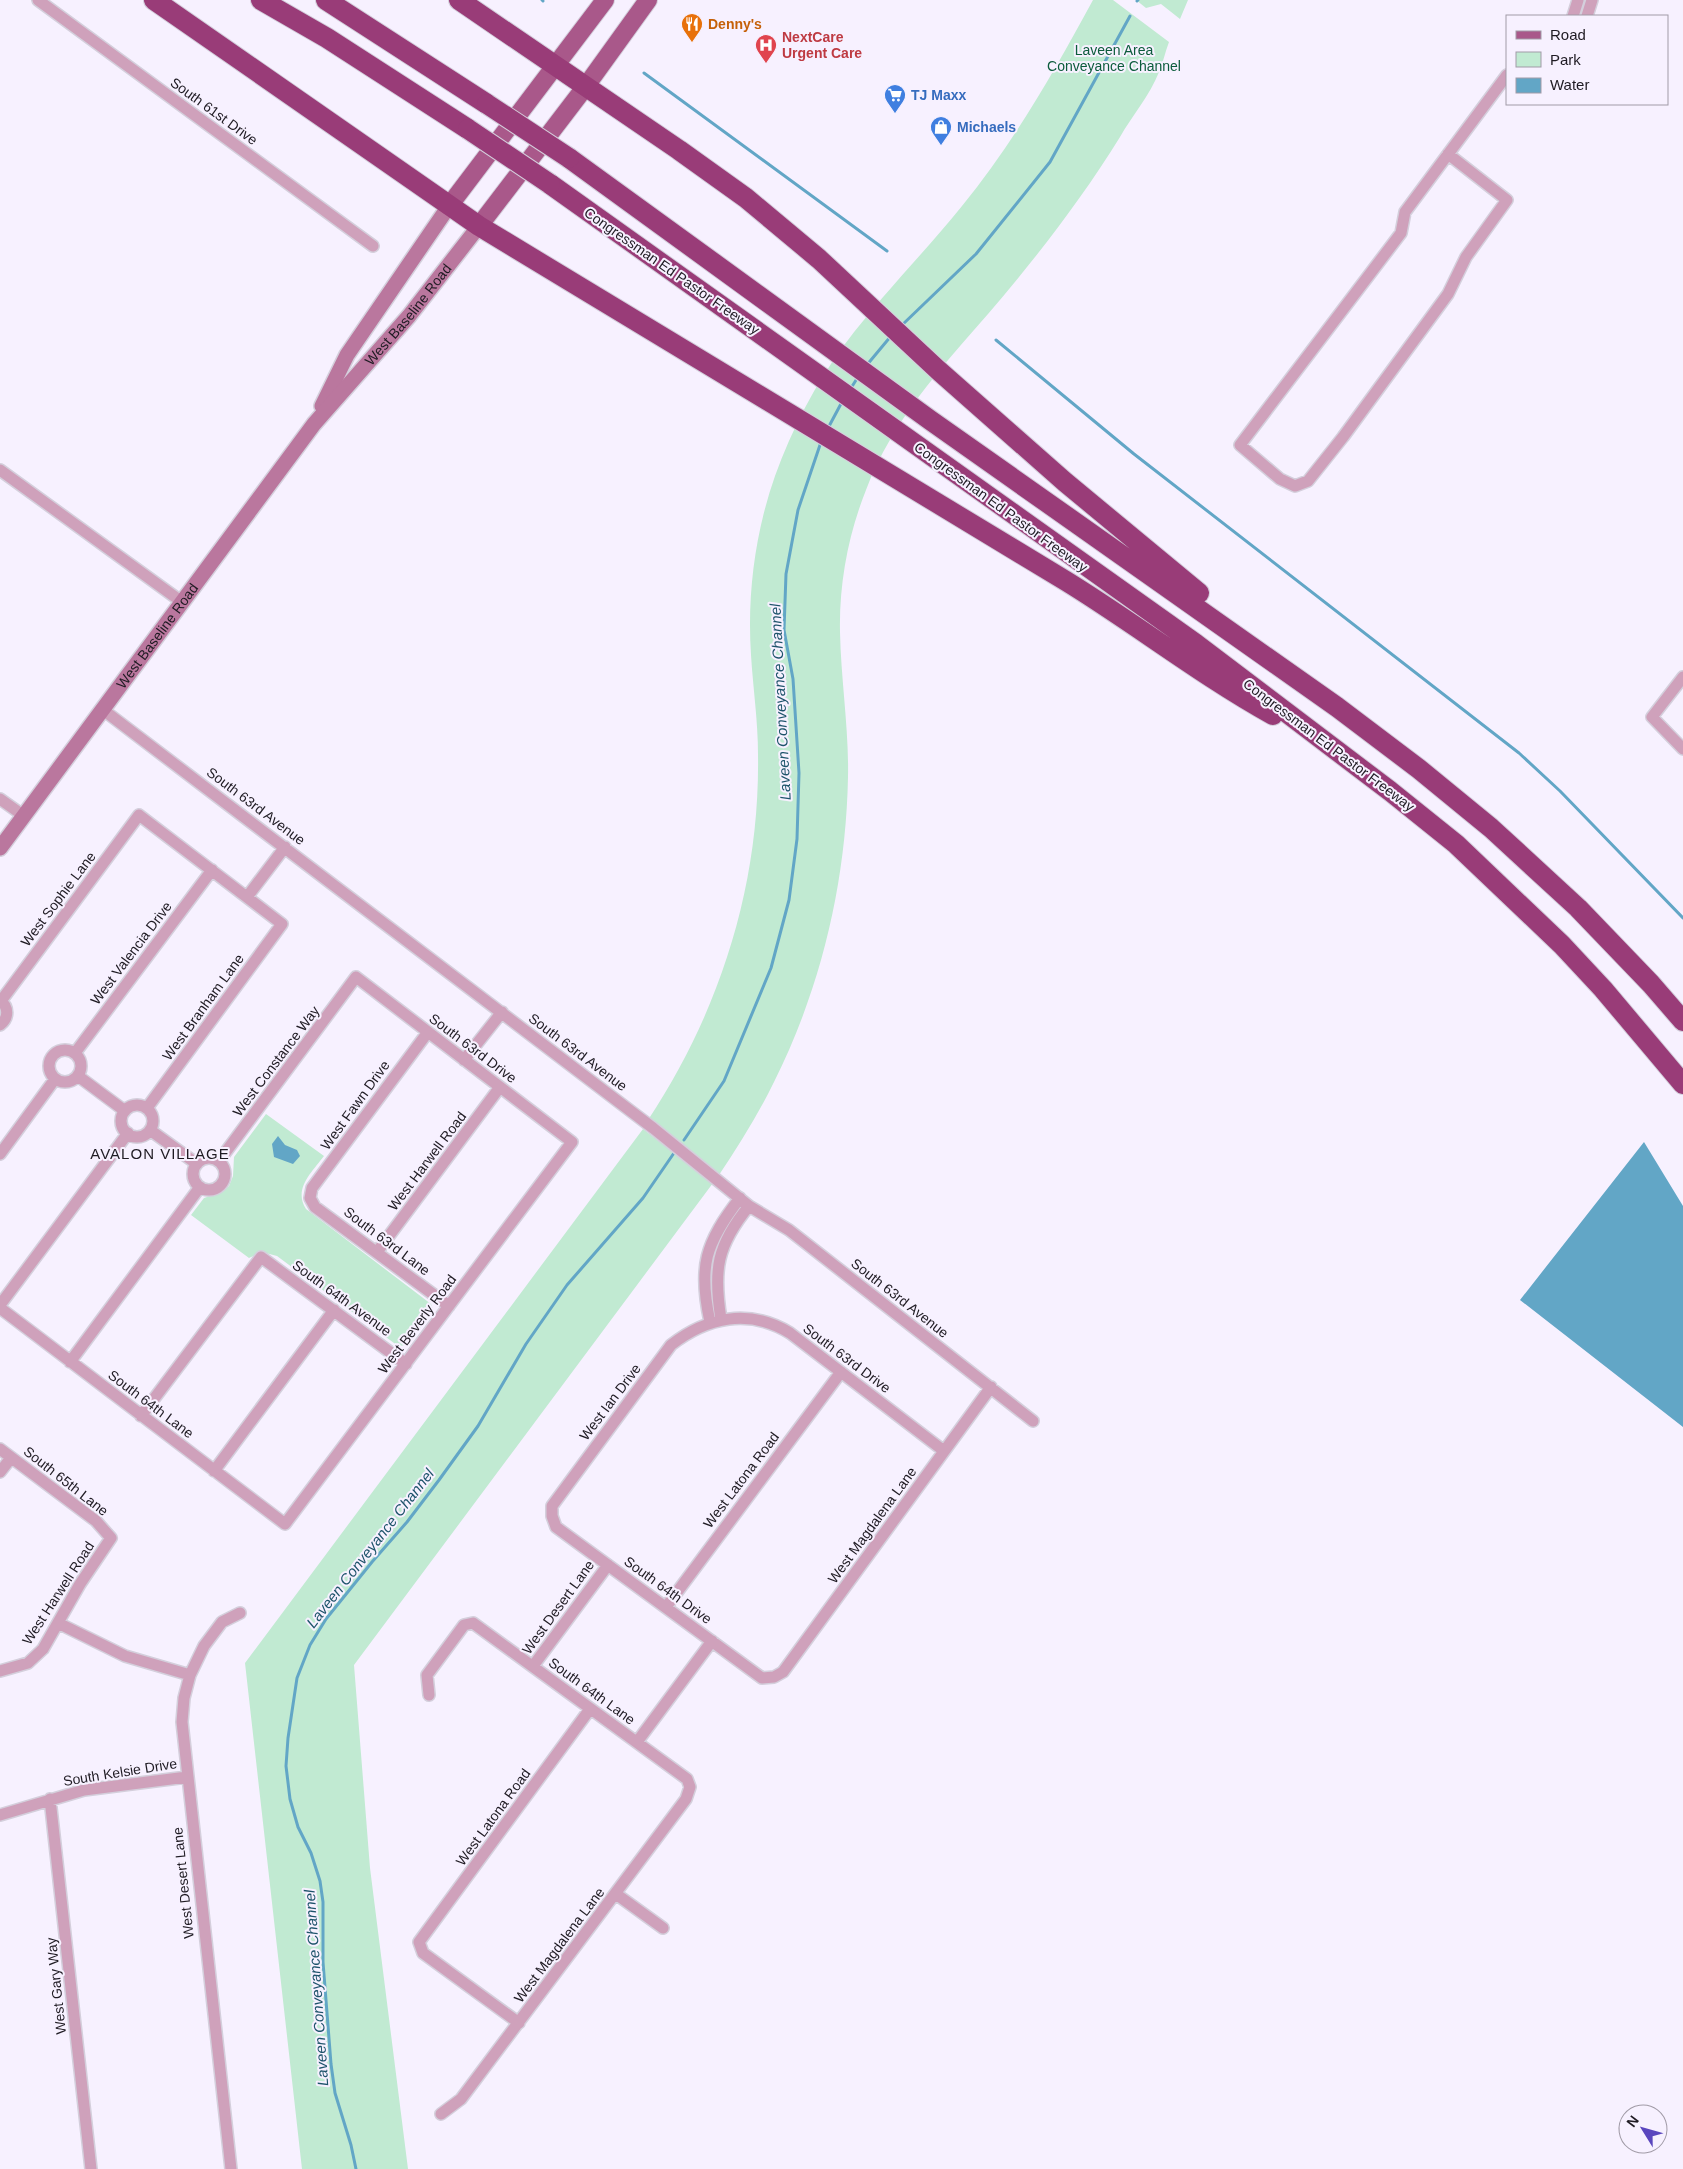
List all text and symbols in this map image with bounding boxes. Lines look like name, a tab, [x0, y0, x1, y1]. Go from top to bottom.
restaurant icon: Denny's	[680, 12, 704, 43]
legend	[1506, 15, 1668, 105]
place label: Denny's	[708, 16, 762, 32]
text: Road	[1550, 26, 1586, 43]
place label: NextCare Urgent Care	[782, 29, 862, 61]
hospital icon: NextCare Urgent Care	[754, 33, 778, 64]
park label: Laveen Area Conveyance Channel	[1047, 42, 1181, 74]
text: Park	[1550, 51, 1581, 68]
street label: South 61st Drive	[167, 74, 261, 148]
text: Water	[1550, 76, 1589, 93]
supermarket icon: TJ Maxx	[883, 83, 907, 114]
place label: TJ Maxx	[911, 87, 966, 103]
shop icon: Michaels	[929, 115, 953, 146]
place label: Michaels	[957, 119, 1016, 135]
street label: Congressman Ed Pastor Freeway	[581, 204, 763, 338]
street label: West Baseline Road	[362, 261, 455, 368]
street label: Congressman Ed Pastor Freeway	[911, 439, 1091, 575]
street label: West Baseline Road	[113, 580, 201, 692]
water label: Laveen Conveyance Channel	[766, 603, 794, 801]
street label: Congressman Ed Pastor Freeway	[1240, 675, 1418, 815]
street label: South 63rd Avenue	[204, 764, 308, 848]
street label: West Sophie Lane	[17, 848, 99, 949]
street label: West Valencia Drive	[87, 898, 175, 1008]
street label: West Branham Lane	[159, 951, 247, 1063]
street label: West Constance Way	[229, 1003, 323, 1119]
street label: South 63rd Drive	[426, 1010, 520, 1086]
street label: South 63rd Avenue	[526, 1010, 630, 1094]
street label: West Fawn Drive	[317, 1057, 393, 1153]
street label: West Harwell Road	[385, 1108, 469, 1214]
district label: AVALON VILLAGE	[90, 1145, 230, 1162]
street label: South 63rd Lane	[341, 1203, 433, 1279]
street label: South 63rd Avenue	[848, 1255, 952, 1341]
street label: South 64th Avenue	[290, 1257, 395, 1339]
street label: West Beverly Road	[375, 1271, 459, 1377]
street label: South 63rd Drive	[800, 1320, 894, 1396]
street label: West Ian Drive	[576, 1360, 644, 1443]
street label: South 64th Lane	[105, 1367, 197, 1441]
street label: West Latona Road	[700, 1429, 782, 1531]
street label: South 65th Lane	[21, 1443, 112, 1519]
street label: West Magdalena Lane	[824, 1464, 920, 1586]
water label: Laveen Conveyance Channel	[303, 1465, 438, 1631]
street label: West Harwell Road	[19, 1539, 97, 1647]
street label: South 64th Drive	[621, 1553, 715, 1627]
street label: West Desert Lane	[519, 1557, 597, 1657]
street label: South 64th Lane	[546, 1654, 638, 1728]
street label: South Kelsie Drive	[62, 1755, 178, 1789]
street label: West Latona Road	[453, 1765, 533, 1869]
street label: West Desert Lane	[169, 1826, 197, 1939]
street label: West Magdalena Lane	[511, 1884, 608, 2006]
water label: Laveen Conveyance Channel	[301, 1889, 331, 2087]
street label: West Gary Way	[43, 1937, 69, 2035]
north arrow	[1618, 2104, 1668, 2154]
text: N	[1623, 2112, 1642, 2130]

